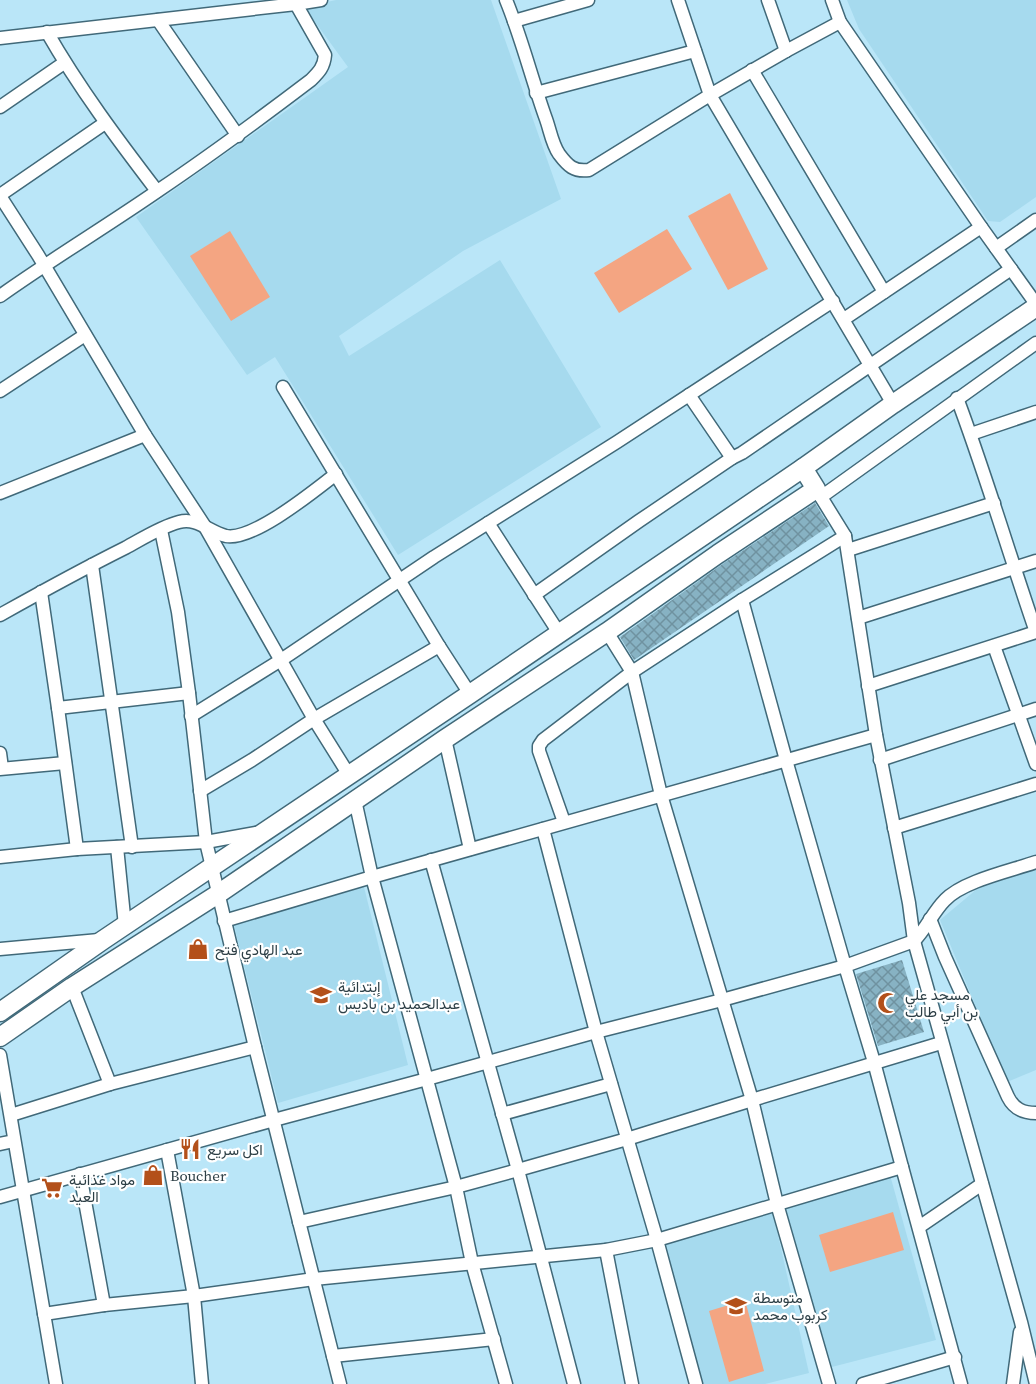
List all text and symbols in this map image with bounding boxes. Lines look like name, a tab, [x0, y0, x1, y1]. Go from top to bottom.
shop icon: عبد الهادي فتح	[186, 937, 210, 961]
place label: عبد الهادي فتح	[215, 939, 303, 963]
place label: إبتدائية عبدالحميد بن باديس	[338, 976, 460, 1014]
school or university icon: إبتدائية عبدالحميد بن باديس	[309, 983, 333, 1007]
place label: مسجد علي بن أبي طالب	[905, 984, 978, 1025]
mosque icon: مسجد علي بن أبي طالب	[876, 991, 900, 1015]
restaurant icon: اكل سريع	[178, 1137, 202, 1161]
place label: اكل سريع	[207, 1139, 263, 1161]
shop icon: Boucher	[141, 1163, 165, 1187]
place label: Boucher	[170, 1165, 227, 1186]
place label: مواد غذائية العيد	[69, 1169, 135, 1207]
supermarket icon: مواد غذائية العيد	[40, 1176, 64, 1200]
place label: متوسطة كربوب محمد	[753, 1287, 828, 1325]
school or university icon: متوسطة كربوب محمد	[724, 1294, 748, 1318]

